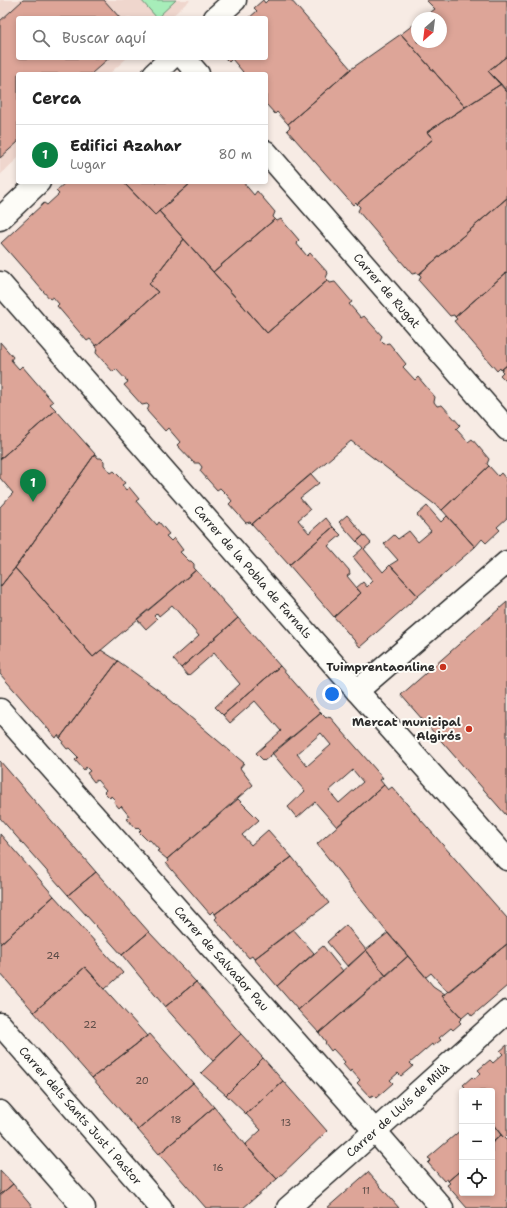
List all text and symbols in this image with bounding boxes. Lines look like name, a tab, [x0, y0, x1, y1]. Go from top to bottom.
north arrow	[411, 12, 447, 48]
search box	[16, 16, 268, 60]
icon: search	[30, 27, 52, 49]
text: Buscar aquí	[62, 28, 146, 48]
text: Cerca	[32, 87, 81, 109]
text: Edifici Azahar	[70, 136, 182, 156]
text: 1	[42, 146, 48, 163]
text: 80 m	[218, 146, 252, 163]
text: Lugar	[70, 156, 106, 173]
street label: Carrer de Rugat	[350, 250, 424, 332]
pin: 1	[20, 469, 46, 502]
street label: Carrer de la Pobla de Farnals	[190, 502, 316, 642]
place label: Tuimprentaonline	[326, 659, 435, 675]
marker: Tuimprentaonline	[438, 662, 448, 672]
your location	[322, 684, 342, 704]
place label: Mercat municipal Algirós	[352, 714, 461, 744]
marker: Mercat municipal Algirós	[464, 724, 474, 734]
street label: Carrer de Salvador Pau	[170, 903, 273, 1015]
house number: 24	[46, 949, 60, 962]
house number: 22	[83, 1018, 97, 1031]
street label: Carrer dels Sants Just i Pastor	[15, 1043, 146, 1189]
street label: Carrer de Lluís de Milà	[343, 1059, 453, 1161]
house number: 20	[135, 1074, 149, 1087]
map controls	[459, 1088, 495, 1196]
button: +	[459, 1088, 495, 1124]
house number: 18	[170, 1113, 182, 1126]
house number: 13	[281, 1116, 291, 1129]
button: −	[459, 1124, 495, 1160]
button: locate	[459, 1160, 495, 1196]
house number: 16	[213, 1161, 223, 1174]
house number: 11	[362, 1184, 370, 1197]

